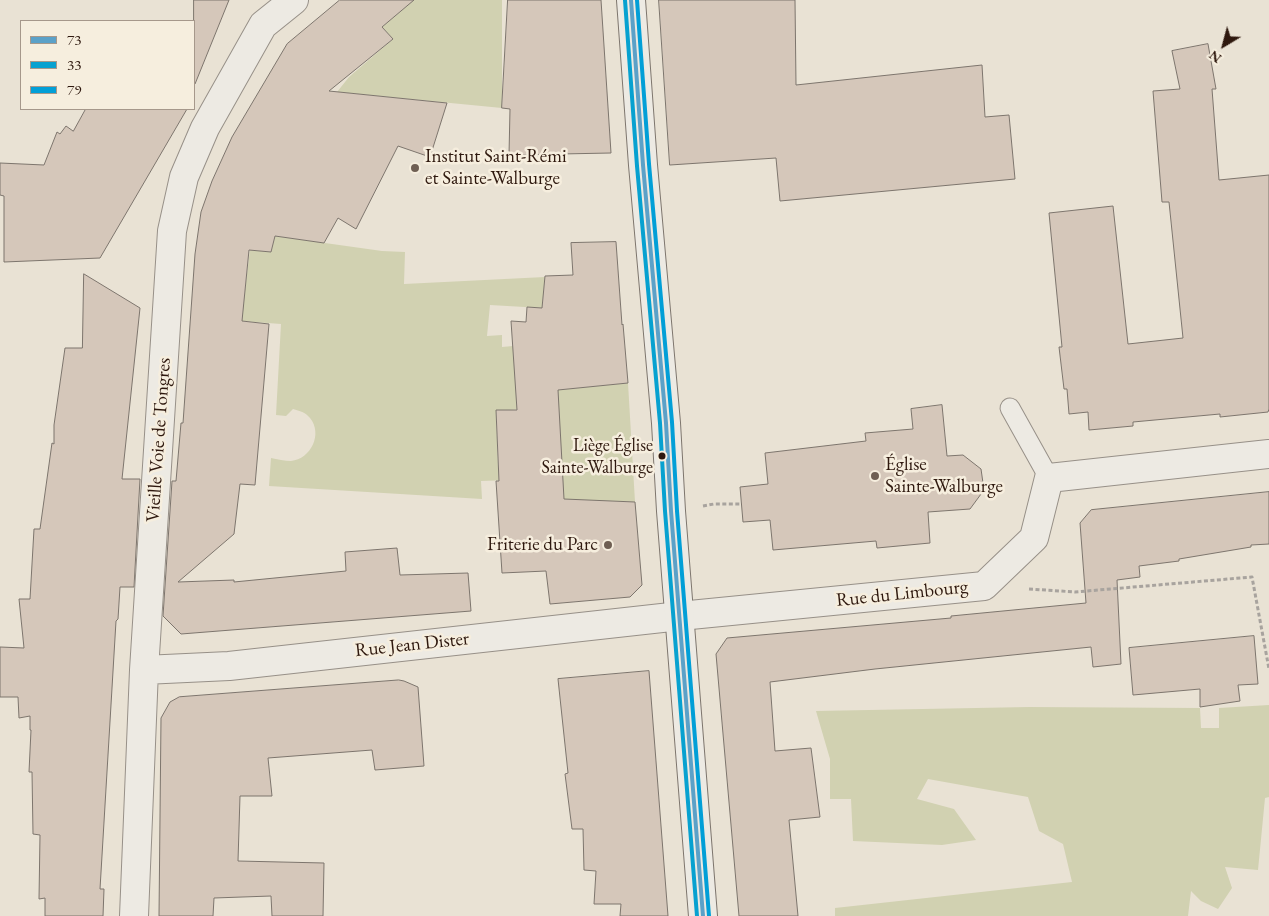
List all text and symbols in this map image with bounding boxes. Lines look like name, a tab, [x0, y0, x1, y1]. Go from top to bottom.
legend	[20, 20, 195, 110]
north arrow	[1199, 20, 1249, 70]
text: 73	[67, 30, 81, 49]
text: N	[1205, 46, 1225, 68]
text: 33	[67, 55, 81, 74]
text: 79	[67, 80, 81, 99]
place label: Institut Saint-Rémi et Sainte-Walburge	[425, 146, 567, 190]
marker: Institut Saint-Rémi et Sainte-Walburge	[409, 162, 421, 174]
street label: Vieille Voie de Tongres	[142, 357, 176, 523]
place label: Liège Église Sainte-Walburge	[541, 435, 653, 478]
marker: Liège Église Sainte-Walburge	[657, 451, 667, 461]
place label: Église Sainte-Walburge	[885, 454, 1003, 498]
marker: Église Sainte-Walburge	[869, 470, 881, 482]
place label: Friterie du Parc	[487, 534, 598, 556]
marker: Friterie du Parc	[602, 539, 614, 551]
street label: Rue du Limbourg	[835, 576, 969, 612]
street label: Rue Jean Dister	[354, 628, 470, 662]

